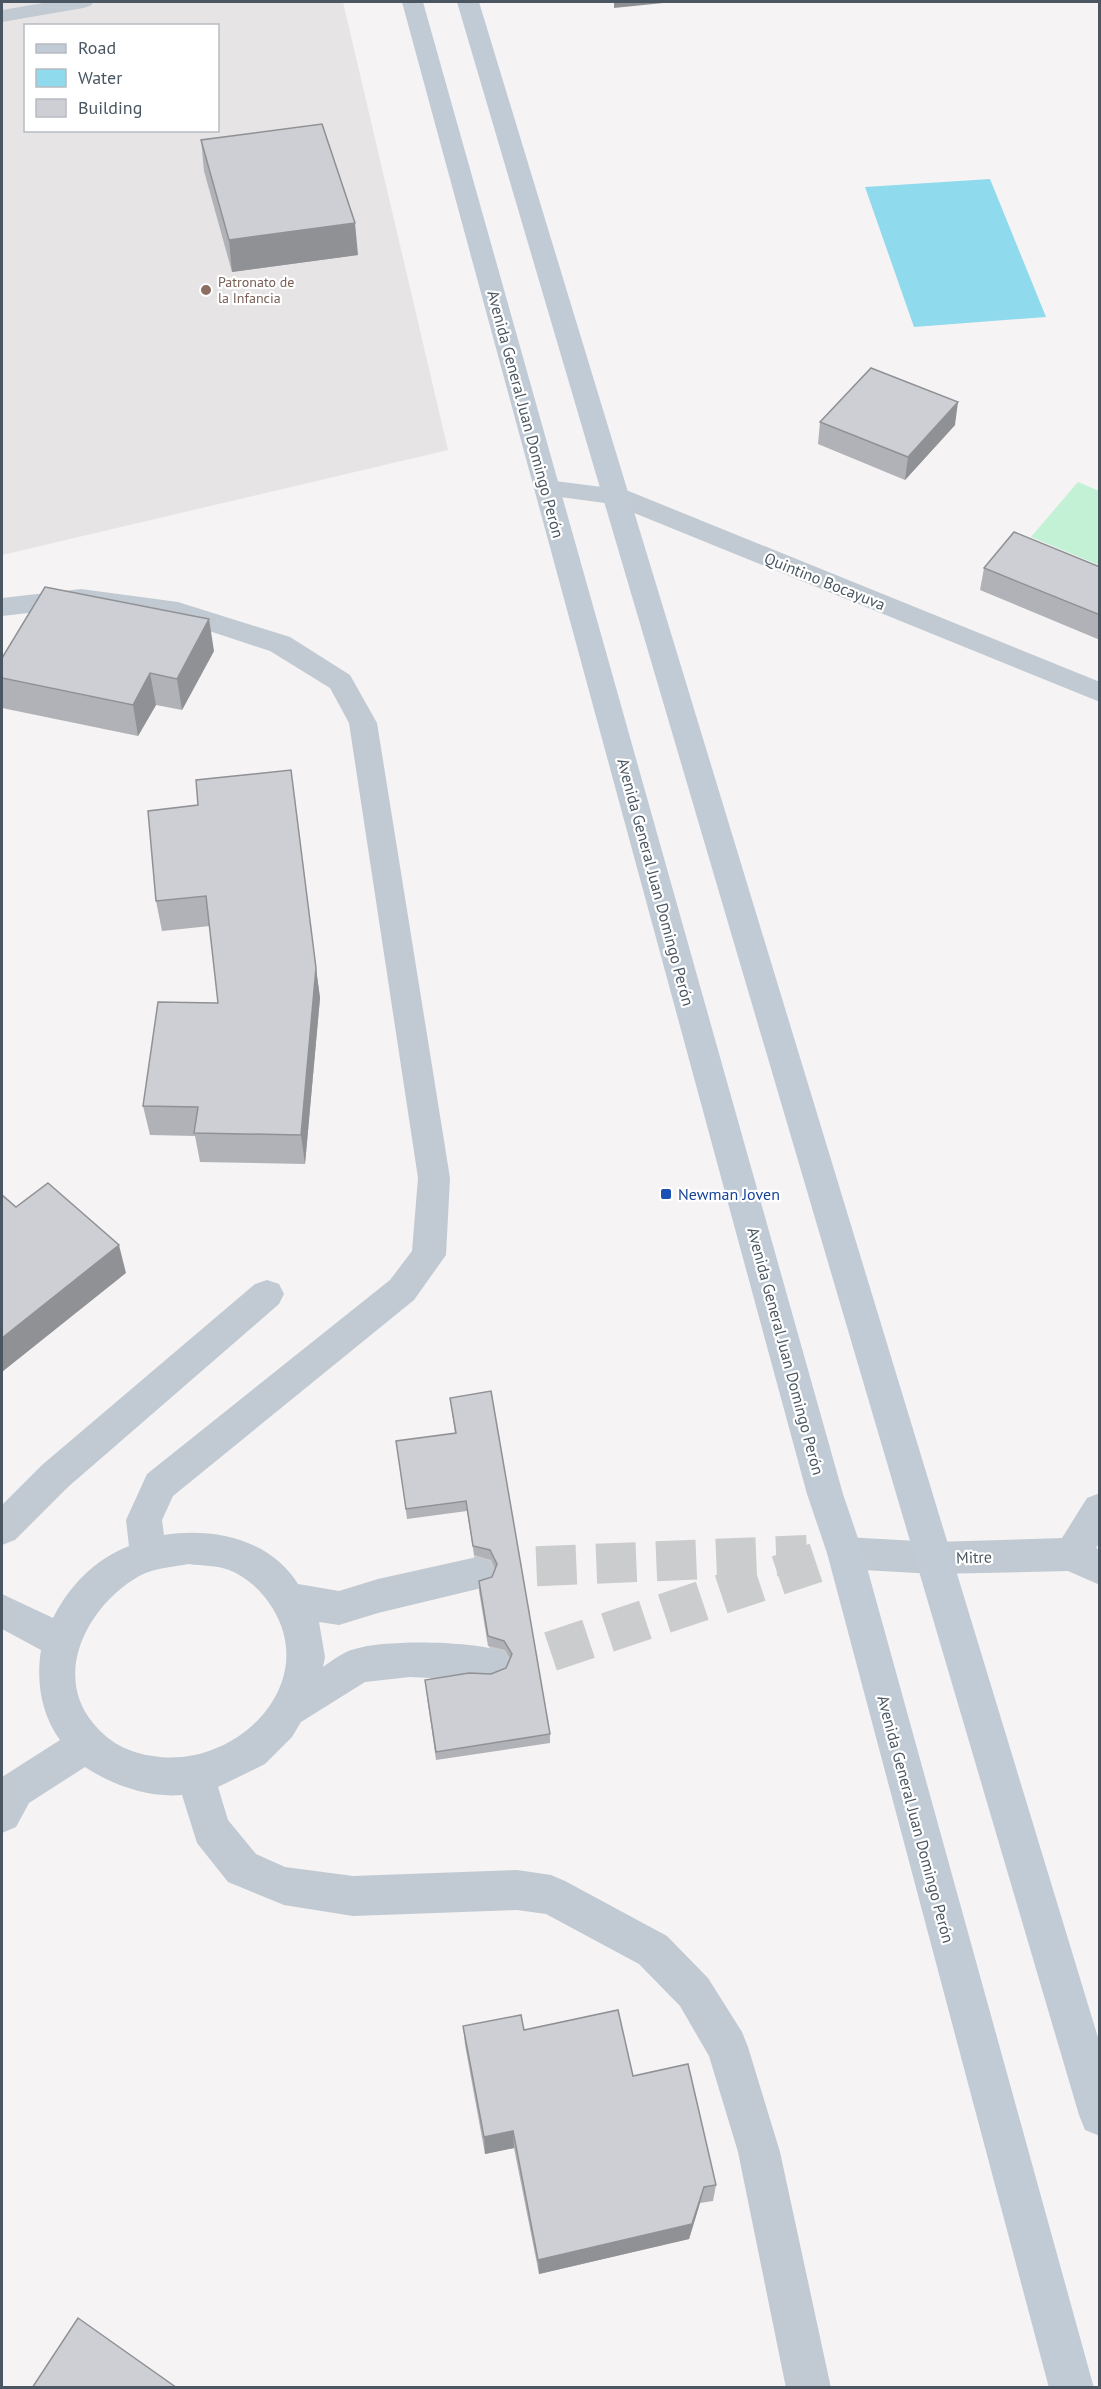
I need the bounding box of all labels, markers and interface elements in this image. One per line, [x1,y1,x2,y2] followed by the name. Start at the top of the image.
[24,24,219,132] legend
[78,36,116,59] text: Road
[78,66,122,89] text: Water
[78,96,142,119] text: Building
[218,273,294,307] place label: Patronato de la Infancia
[199,283,213,297] marker: Patronato de la Infancia
[483,288,569,540] street label: Avenida General Juan Domingo Perón
[762,548,888,614] street label: Quintino Bocayuva
[613,756,699,1008] street label: Avenida General Juan Domingo Perón
[678,1184,780,1204] place label: Newman Joven
[659,1187,673,1201] marker: Newman Joven
[743,1225,829,1477] street label: Avenida General Juan Domingo Perón
[956,1546,992,1568] street label: Mitre
[873,1693,959,1945] street label: Avenida General Juan Domingo Perón

